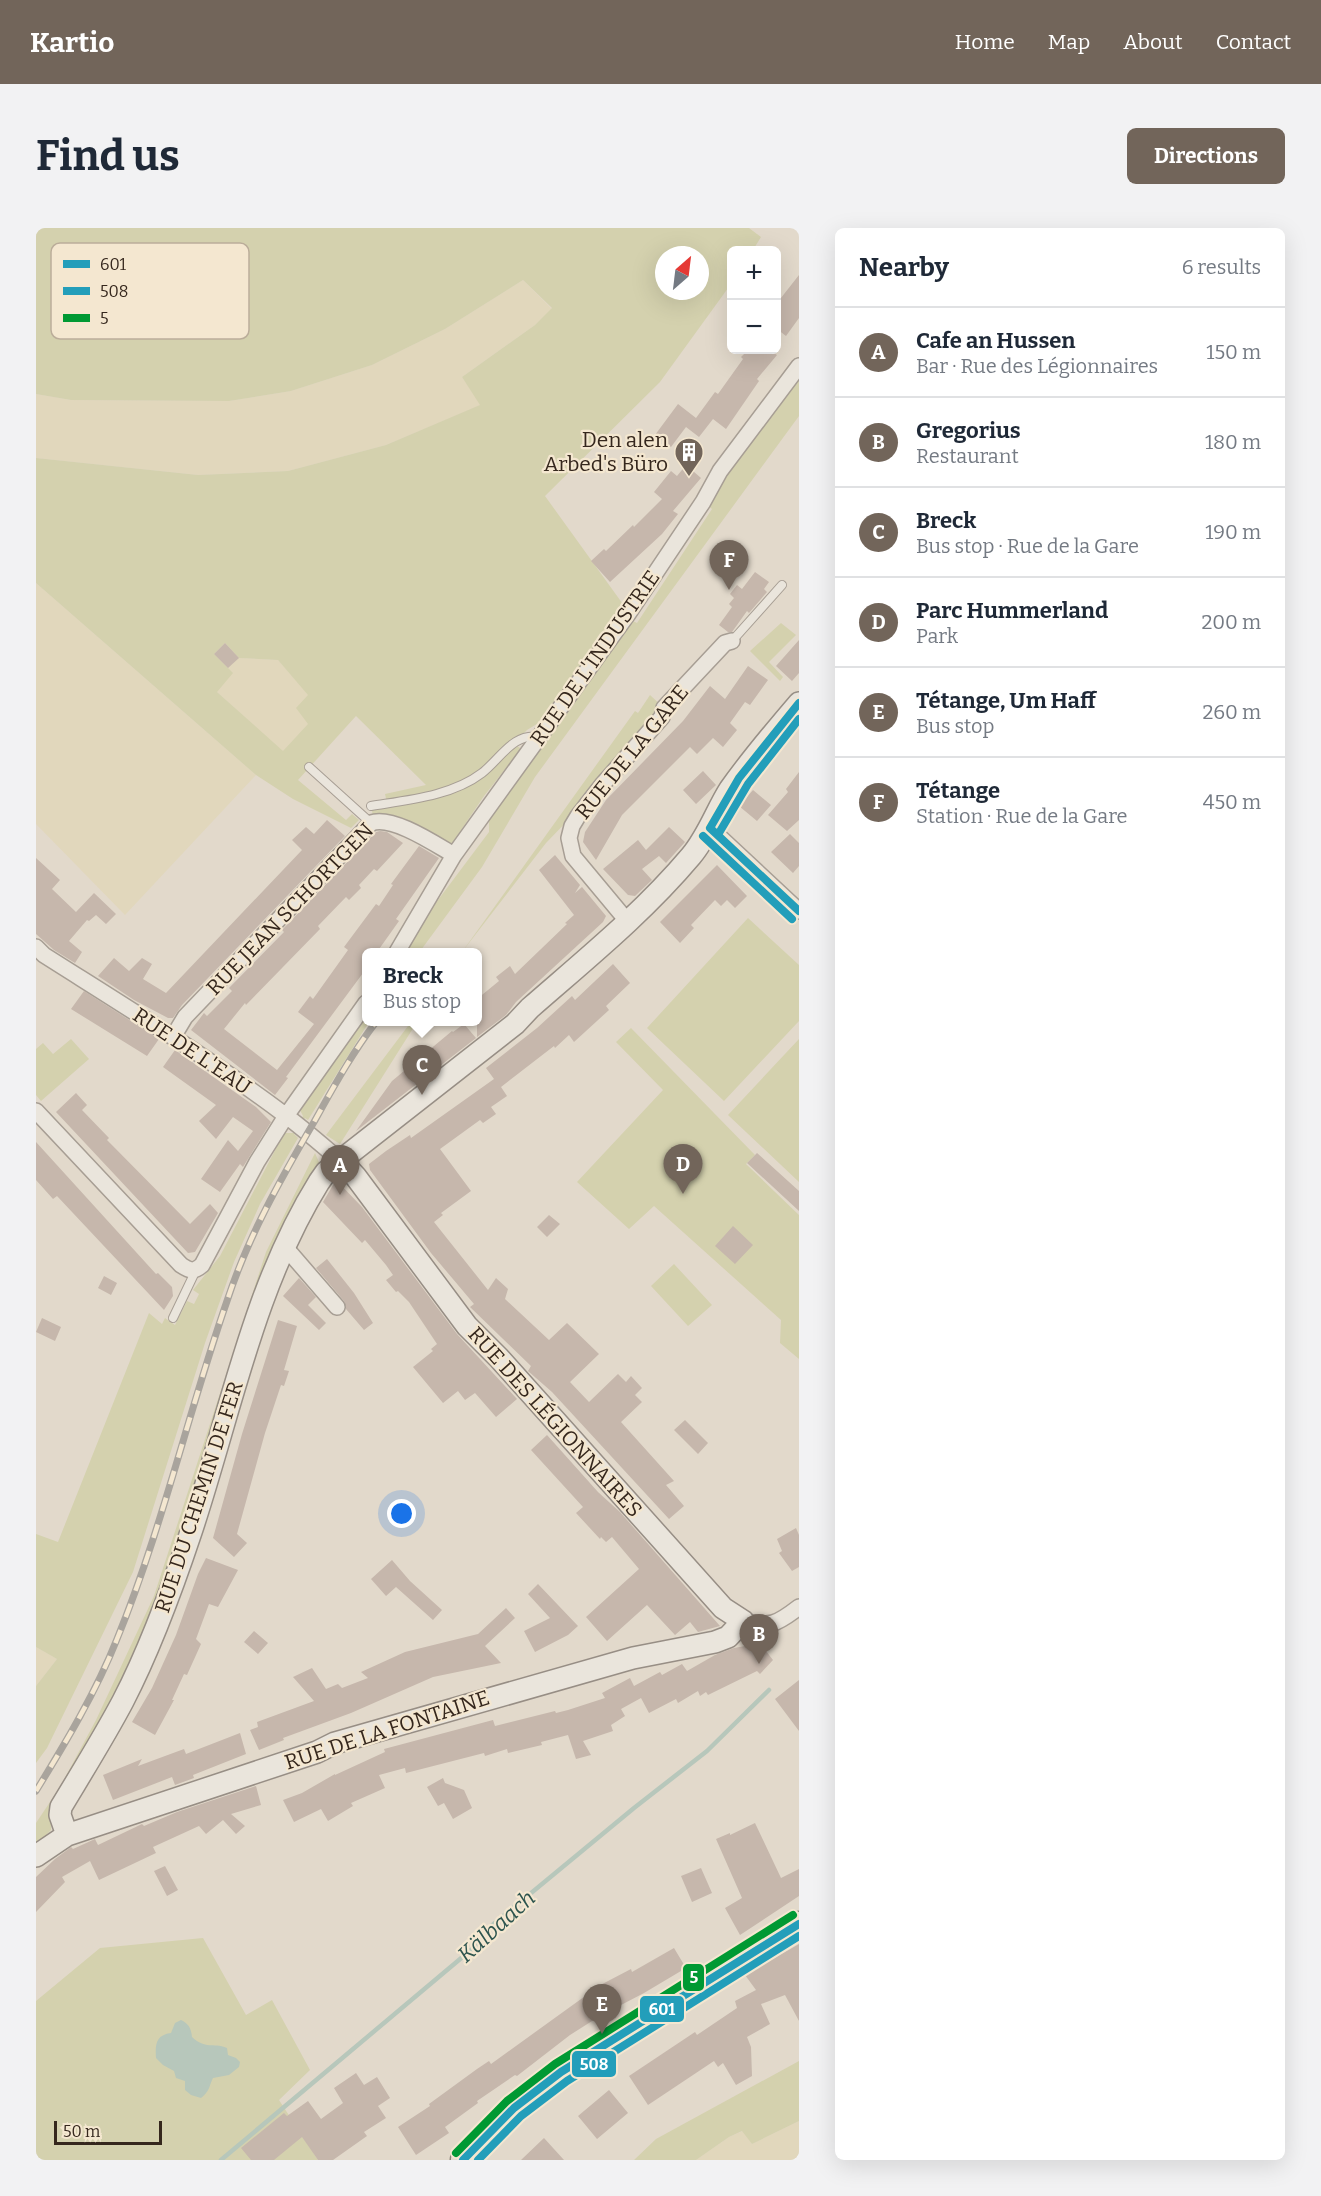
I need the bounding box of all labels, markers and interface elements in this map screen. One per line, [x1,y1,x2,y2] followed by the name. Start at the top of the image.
[30,26,114,59] text: Kartio
[955,29,1015,55] text: Home
[1048,29,1090,55] text: Map
[1123,29,1183,55] text: About
[1216,29,1291,55] text: Contact
[1127,128,1285,184] button: Directions
[36,131,180,181] text: Find us
[51,243,249,339] legend
[655,246,709,300] north arrow
[727,246,781,354] map controls
[727,246,781,300] button: +
[859,252,949,283] text: Nearby
[100,255,127,274] text: 601
[1182,255,1261,279] text: 6 results
[100,282,128,301] text: 508
[727,300,781,354] button: −
[100,309,109,328] text: 5
[916,327,1076,354] text: Cafe an Hussen
[871,340,886,364] text: A
[1206,340,1261,364] text: 150 m
[916,354,1158,378] text: Bar · Rue des Légionnaires
[916,417,1021,444] text: Gregorius
[544,427,668,477] place label: Den alen Arbed's Büro
[872,430,885,454] text: B
[1205,430,1261,454] text: 180 m
[673,436,705,478] building icon: Den alen Arbed's Büro
[916,444,1019,468] text: Restaurant
[916,507,976,534] text: Breck
[872,520,885,544] text: C
[1205,520,1261,544] text: 190 m
[916,534,1139,558] text: Bus stop · Rue de la Gare
[710,540,748,590] pin: F
[525,565,665,751] street label: RUE DE L'INDUSTRIE
[916,597,1108,624] text: Parc Hummerland
[871,610,886,634] text: D
[1201,610,1261,634] text: 200 m
[916,624,958,648] text: Park
[570,680,694,824] street label: RUE DE LA GARE
[916,687,1096,714] text: Tétange, Um Haff
[872,700,885,724] text: E
[1202,700,1261,724] text: 260 m
[916,714,994,738] text: Bus stop
[916,777,1000,804] text: Tétange
[873,790,884,814] text: F
[1203,790,1261,814] text: 450 m
[916,804,1127,828] text: Station · Rue de la Gare
[201,817,379,1001] street label: RUE JEAN SCHORTGEN
[362,948,482,1026] popup
[383,962,443,989] text: Breck
[383,989,461,1013] text: Bus stop
[128,1002,256,1100] street label: RUE DE L'EAU
[402,1046,442,1095] pin: C
[664,1144,702,1194] pin: D
[320,1146,360,1195] pin: A
[462,1321,648,1523] street label: RUE DES LÉGIONNAIRES
[149,1378,249,1616] street label: RUE DU CHEMIN DE FER
[387,1499,416,1528] your location
[740,1614,778,1664] pin: B
[281,1685,493,1775] street label: RUE DE LA FONTAINE
[452,1885,541,1968] water label: Kälbaach
[682,1963,705,1992] line badge: 5
[690,1968,699,1987] text: 5
[582,1984,622,2034] pin: E
[639,1995,685,2023] line badge: 601
[649,2000,675,2019] text: 601
[571,2050,617,2078] line badge: 508
[580,2055,608,2074] text: 508
[54,2118,162,2146] scale bar
[63,2122,100,2141] text: 50 m

